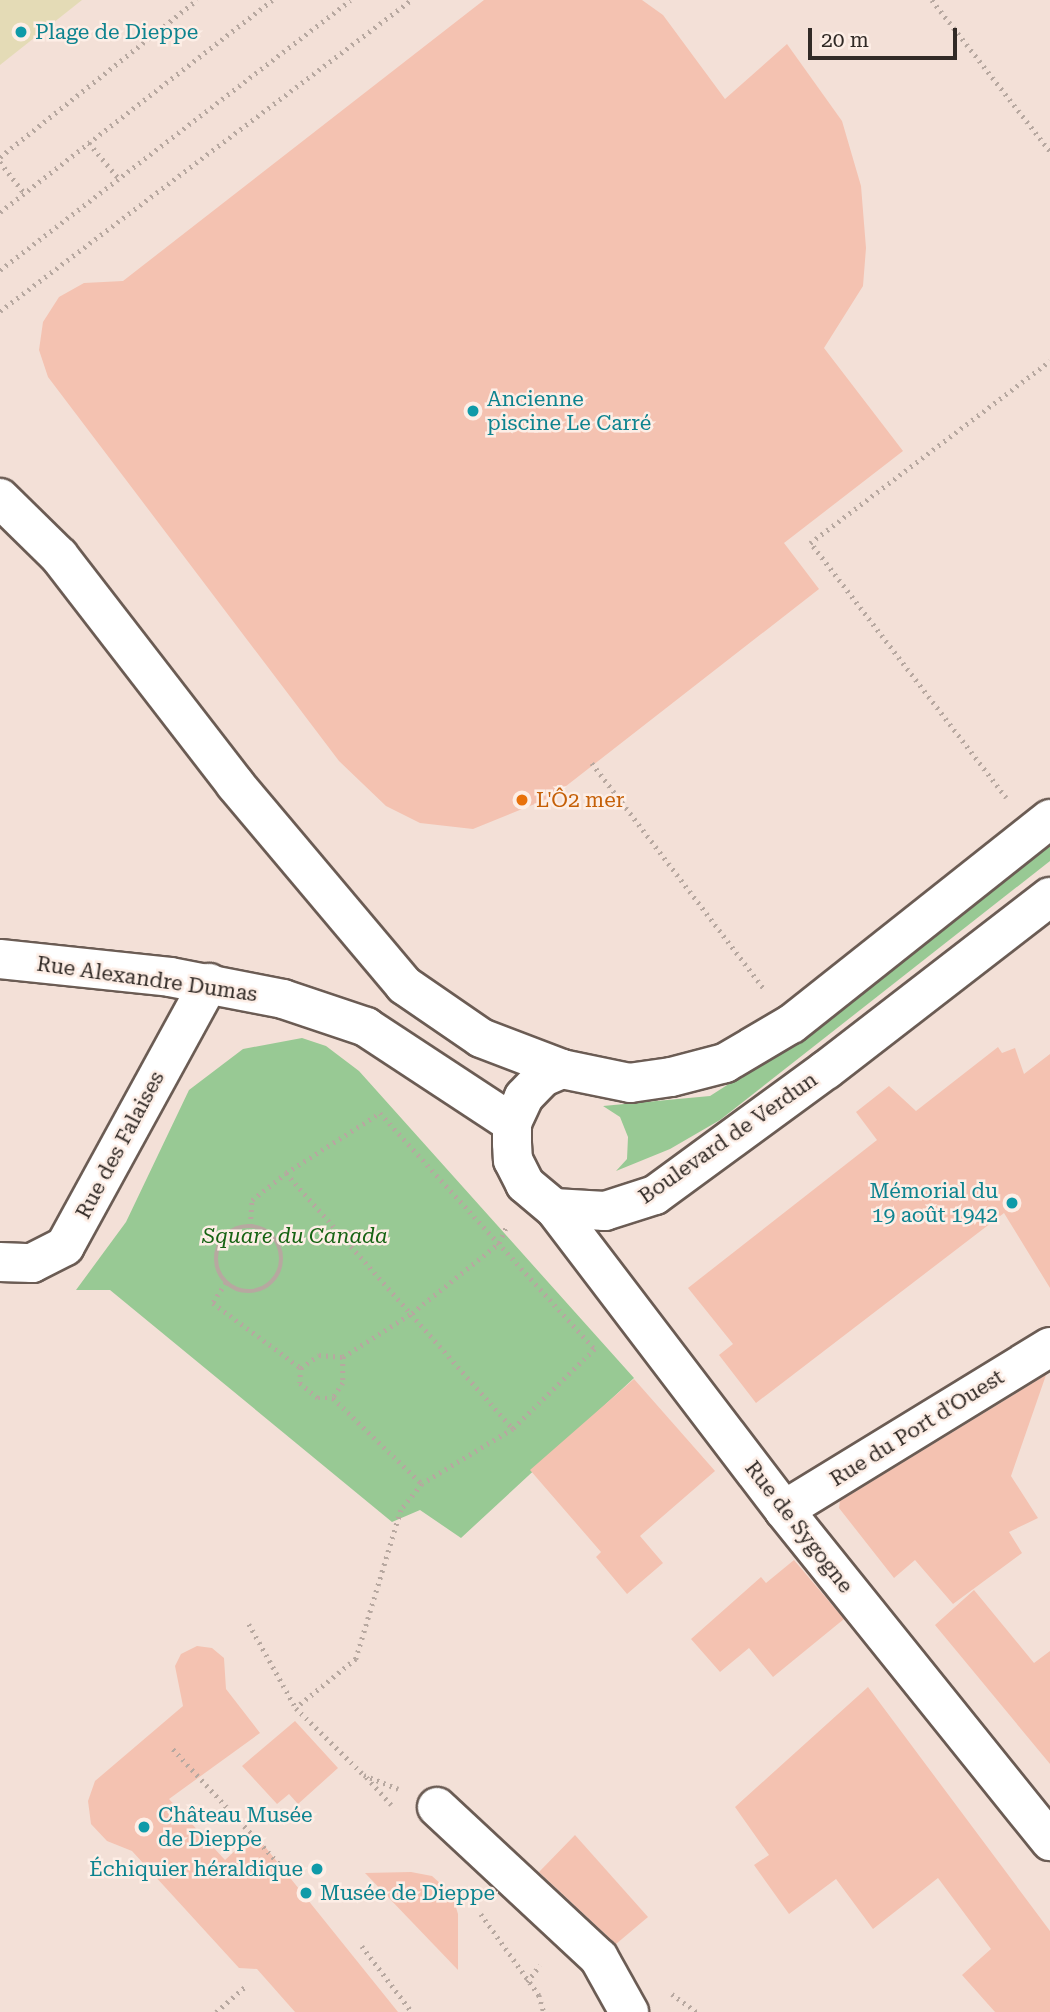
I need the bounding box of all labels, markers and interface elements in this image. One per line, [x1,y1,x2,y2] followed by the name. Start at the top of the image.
[812,14,961,58] scale bar
[35,19,198,45] place label: Plage de Dieppe
[13,24,29,40] marker: Plage de Dieppe
[821,28,869,52] text: 20 m
[487,386,651,436] place label: Ancienne piscine Le Carré
[465,403,481,419] marker: Ancienne piscine Le Carré
[536,787,624,813] place label: L'Ô2 mer
[514,792,530,808] marker: L'Ô2 mer
[35,951,259,1007] street label: Rue Alexandre Dumas
[71,1067,169,1223] street label: Rue des Falaises
[634,1067,822,1209] street label: Boulevard de Verdun
[870,1178,998,1228] place label: Mémorial du 19 août 1942
[1004,1195,1020,1211] marker: Mémorial du 19 août 1942
[202,1223,388,1249] park label: Square du Canada
[825,1364,1009,1492] street label: Rue du Port d'Ouest
[740,1456,858,1598] street label: Rue de Sygogne
[158,1802,313,1852] place label: Château Musée de Dieppe
[136,1819,152,1835] marker: Château Musée de Dieppe
[89,1856,303,1882] place label: Échiquier héraldique
[309,1861,325,1877] marker: Échiquier héraldique
[320,1880,495,1906] place label: Musée de Dieppe
[298,1885,314,1901] marker: Musée de Dieppe

